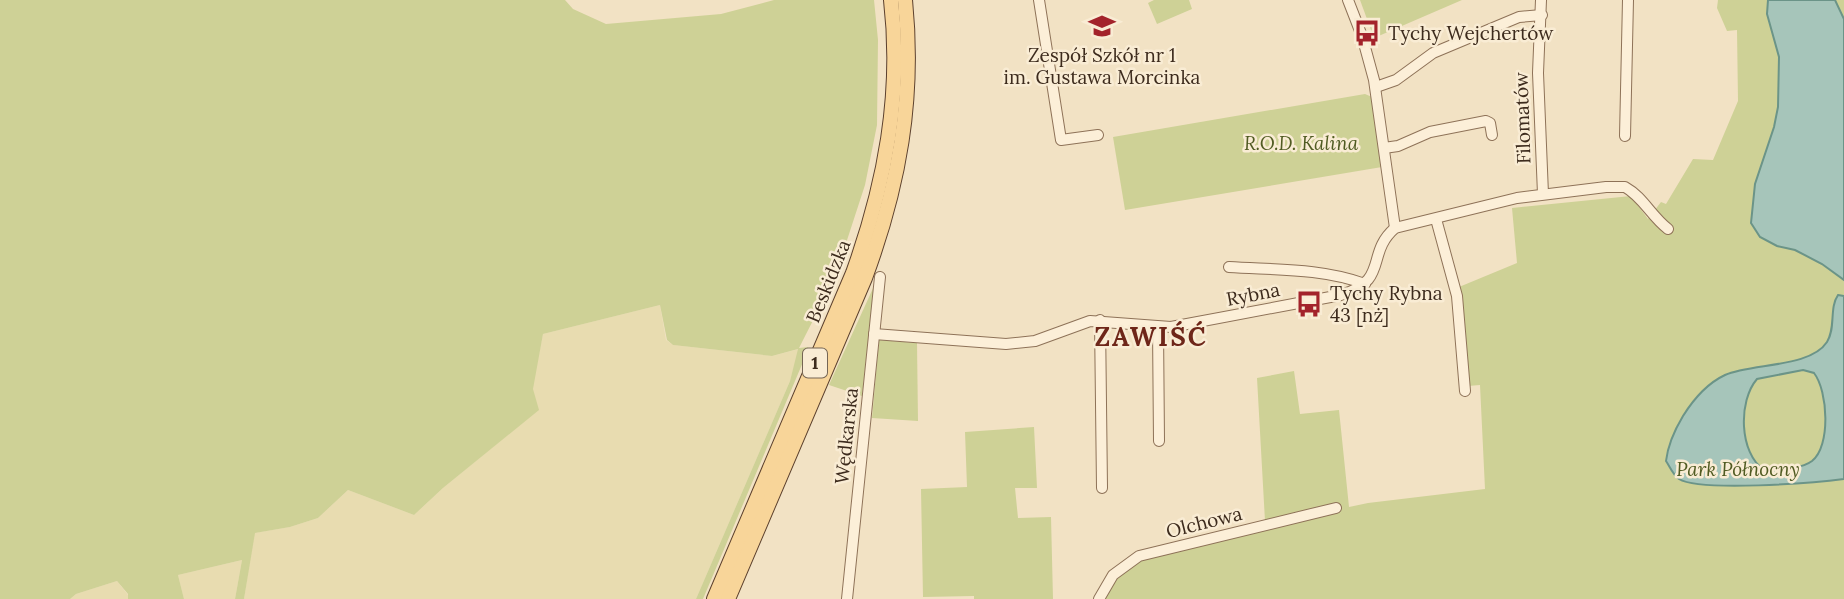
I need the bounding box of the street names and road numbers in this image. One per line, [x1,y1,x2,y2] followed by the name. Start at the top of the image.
[1508,71,1536,164] street label: Filomatów
[800,236,856,326] street label: Beskidzka
[1224,277,1282,311] street label: Rybna
[803,348,827,377] road number: 1
[829,386,863,485] street label: Wędkarska
[1163,501,1245,543] street label: Olchowa

